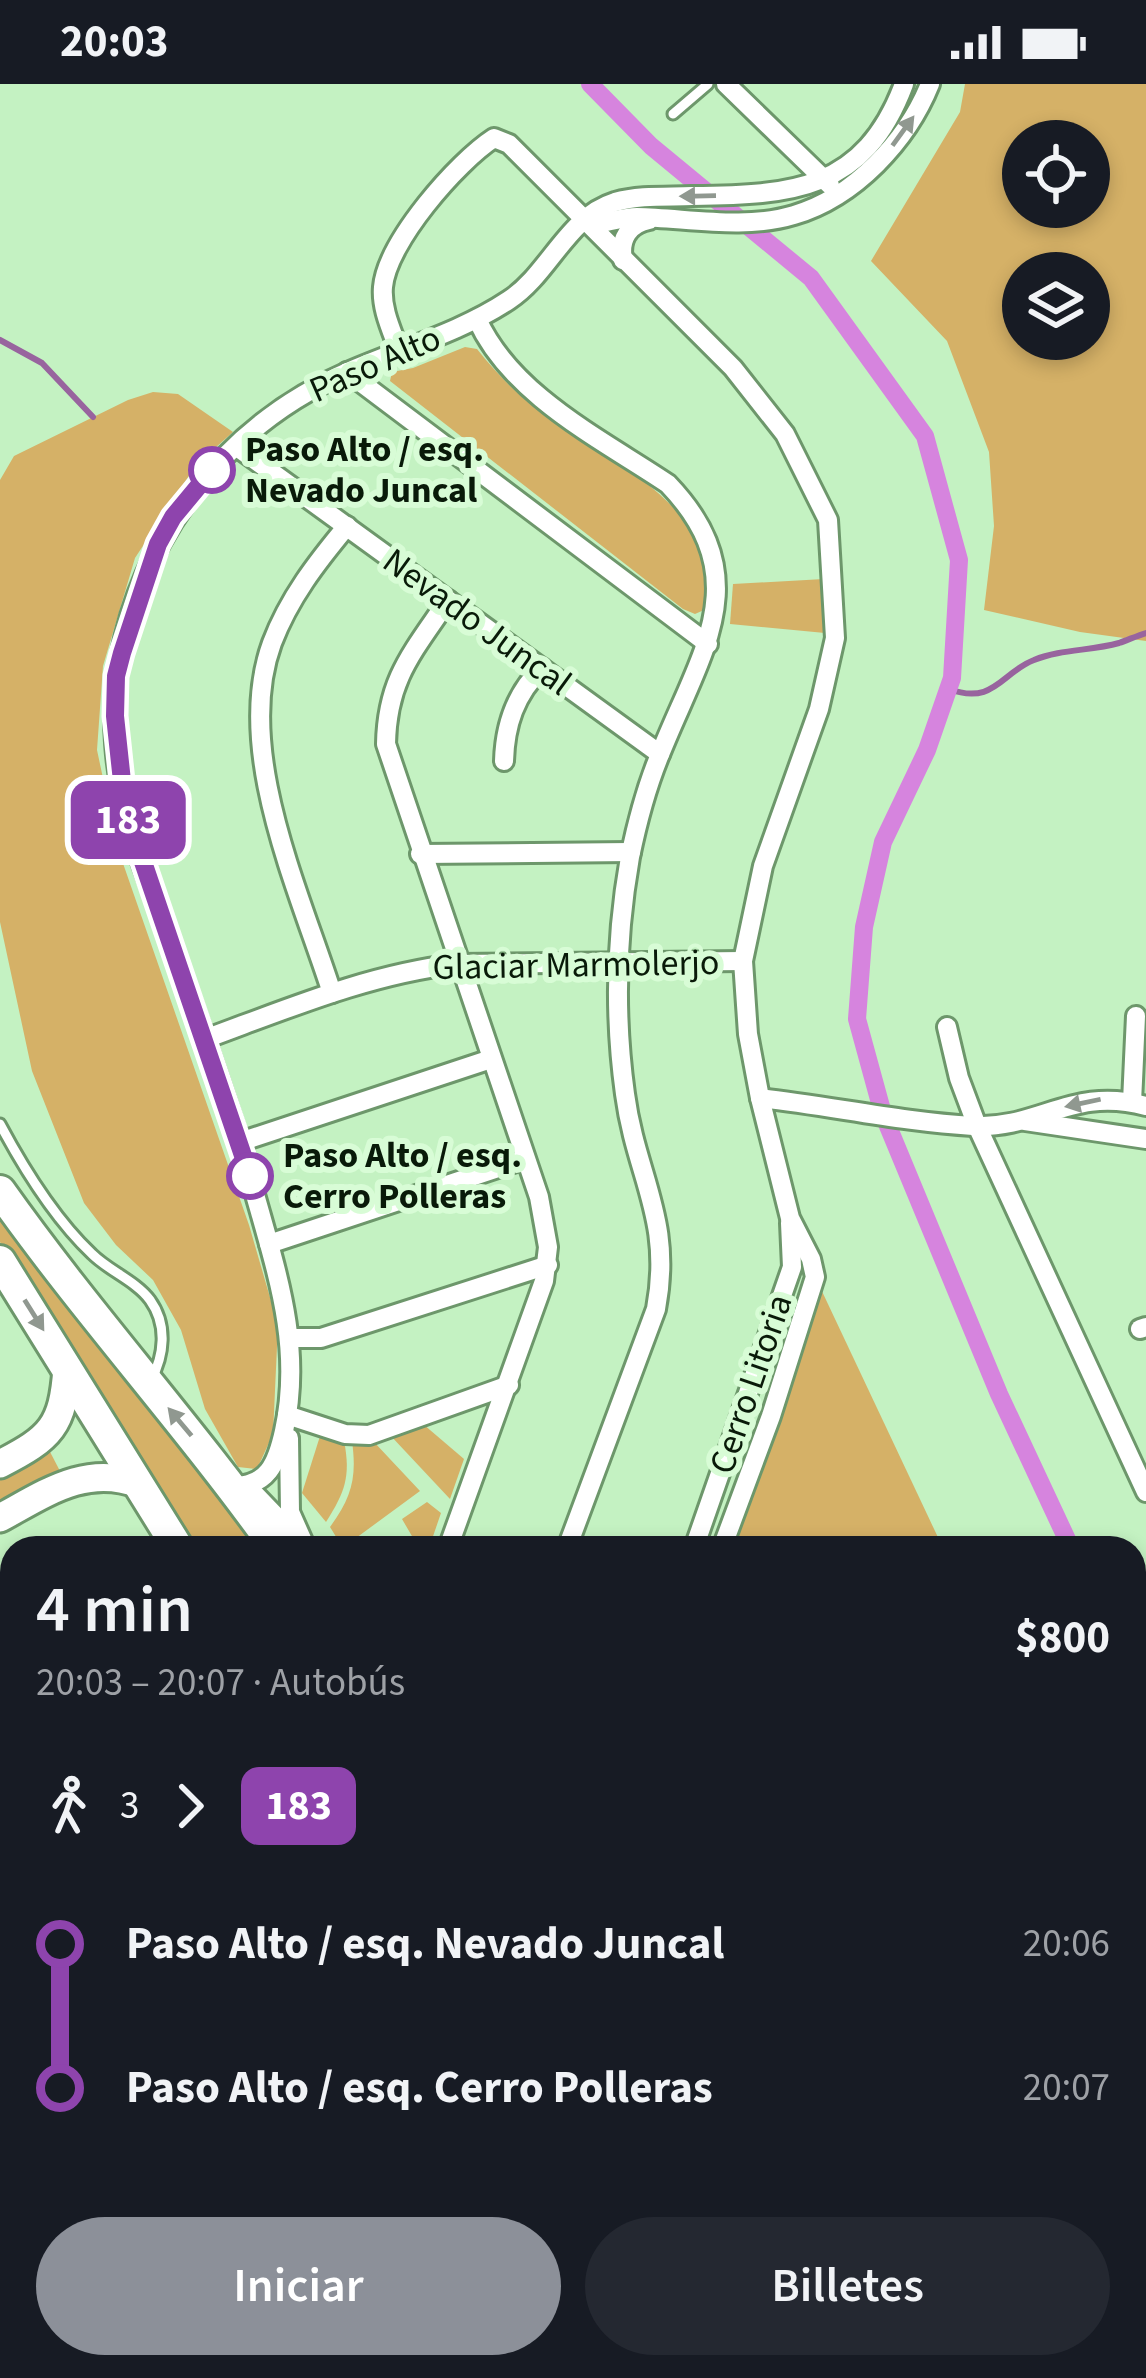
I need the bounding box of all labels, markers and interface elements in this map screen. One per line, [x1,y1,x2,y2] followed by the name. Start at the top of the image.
[60,10,169,74] text: 20:03
[891,116,915,147] one-way arrow
[1002,120,1110,360] map controls
[1002,120,1110,228] button: locate
[678,187,716,206] one-way arrow
[1002,252,1110,360] button: layers
[301,312,449,416] street label: Paso Alto
[245,424,484,516] place label: Paso Alto / esq. Nevado Juncal
[190,448,234,492] marker: Paso Alto / esq. Nevado Juncal
[372,536,582,708] street label: Nevado Juncal
[59,781,197,859] line badge: 183
[95,790,161,850] text: 183
[432,937,720,993] street label: Glaciar Marmolerjo
[1063,1094,1101,1113] one-way arrow
[283,1130,522,1222] place label: Paso Alto / esq. Cerro Polleras
[228,1154,272,1198] marker: Paso Alto / esq. Cerro Polleras
[696,1287,806,1481] street label: Cerro Litoria
[22,1298,44,1331] one-way arrow
[167,1407,193,1437] one-way arrow
[36,1563,193,1657] text: 4 min
[1015,1606,1110,1670] text: $800
[36,1655,405,1711] text: 20:03 – 20:07 · Autobús
[36,1773,102,1839] icon: walk
[157,1773,223,1839] icon: forward
[265,1776,332,1836] text: 183
[120,1778,139,1834] text: 3
[126,1912,724,1976] text: Paso Alto / esq. Nevado Juncal
[1023,1916,1110,1972] text: 20:06
[126,2056,713,2120] text: Paso Alto / esq. Cerro Polleras
[1023,2060,1110,2116] text: 20:07
[36,2217,561,2355] button: Iniciar
[585,2217,1110,2355] button: Billetes

